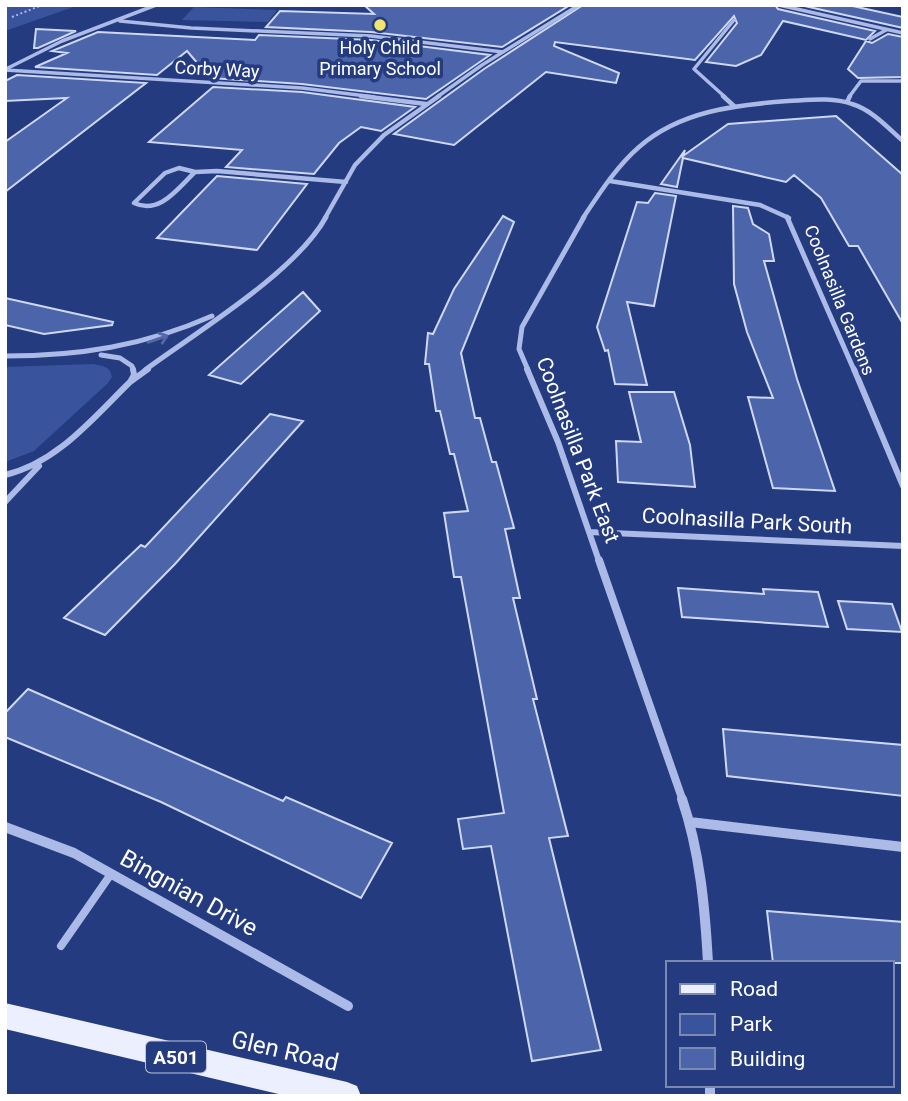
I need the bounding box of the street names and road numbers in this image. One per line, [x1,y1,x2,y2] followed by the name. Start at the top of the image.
[174,56,260,82] street label: Corby Way
[800,222,880,378] street label: Coolnasilla Gardens
[531,354,625,546] street label: Coolnasilla Park East
[641,504,853,538] street label: Coolnasilla Park South
[115,844,263,942] street label: Bingnian Drive
[229,1025,341,1077] street label: Glen Road
[146,1042,206,1072] road number: A501

